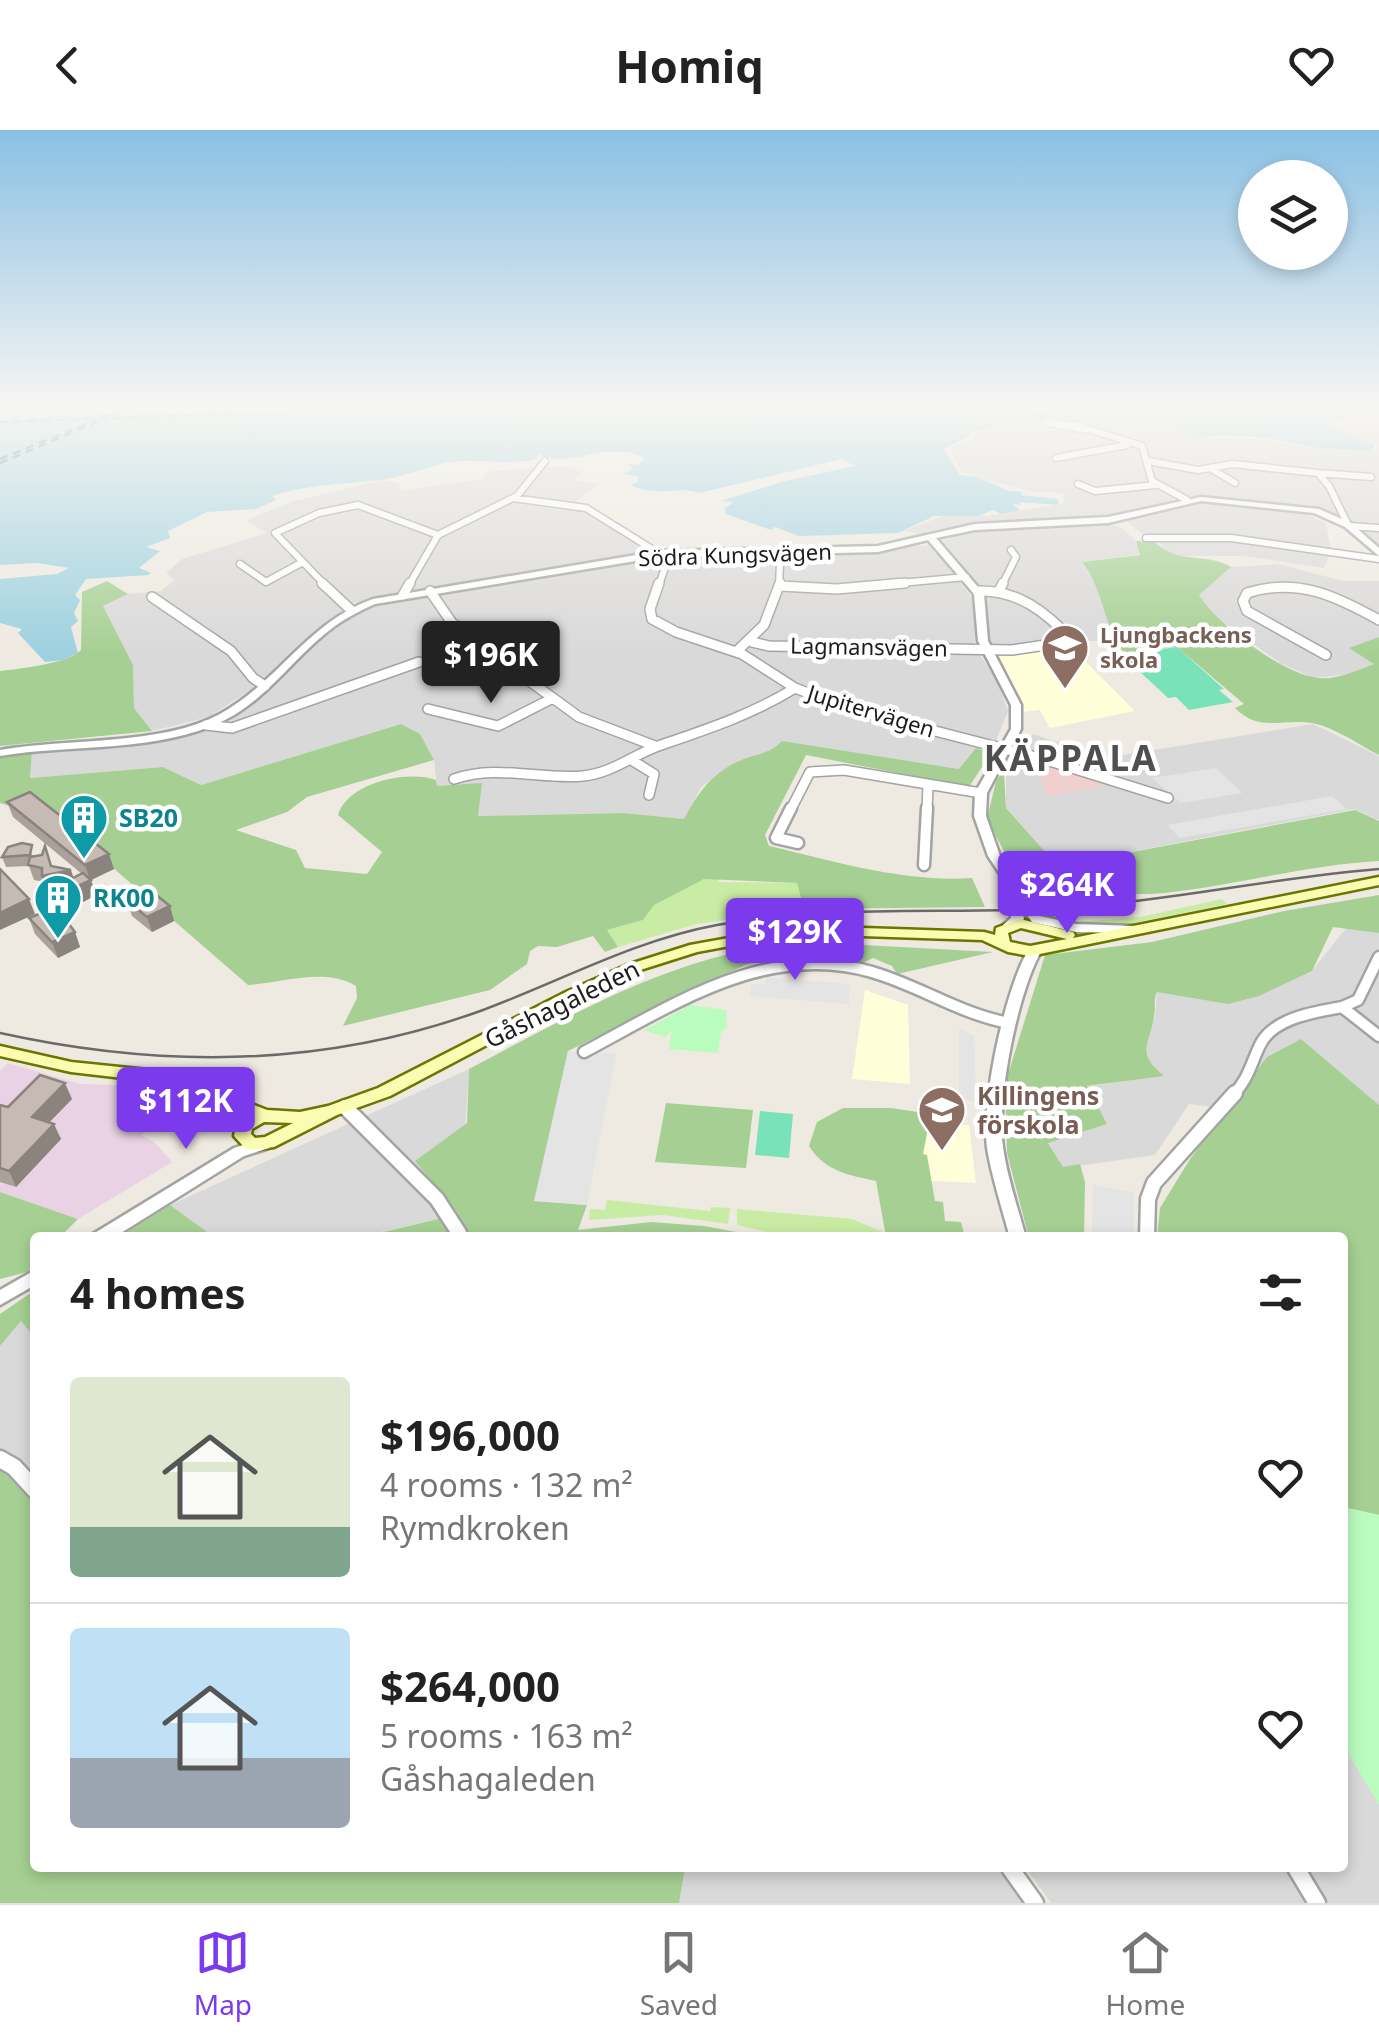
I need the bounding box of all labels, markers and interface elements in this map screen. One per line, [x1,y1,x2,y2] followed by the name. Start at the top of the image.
[615,35,764,96] text: Homiq
[40,38,95,93] icon: back
[1284,38,1339,93] icon: heart
[1238,160,1348,270] map controls
[1238,160,1348,270] button: layers
[638,536,832,572] street label: Södra Kungsvägen
[1100,619,1252,674] place label: Ljungbackens skola
[421,621,561,706] pin: $196K
[1039,622,1091,690] school or university icon: Ljungbackens skola
[790,630,948,662] street label: Lagmansvägen
[444,632,538,675] text: $196K
[802,676,938,744] street label: Jupitervägen
[984,734,1158,781] district label: KÄPPALA
[58,792,110,860] building icon: SB20
[119,800,178,834] place label: SB20
[997,851,1137,936] pin: $264K
[1020,862,1114,905] text: $264K
[32,872,84,940] building icon: RK00
[93,880,155,914] place label: RK00
[725,898,865,983] pin: $129K
[748,909,842,952] text: $129K
[478,951,645,1055] street label: Gåshagaleden
[116,1067,256,1152] pin: $112K
[139,1078,233,1121] text: $112K
[977,1078,1099,1141] place label: Killingens förskola
[916,1084,968,1152] school or university icon: Killingens förskola
[70,1264,246,1321] text: 4 homes
[1253,1265,1308,1320] icon: filters
[380,1406,560,1463] text: $196,000
[150,1417,270,1537] icon: home
[1253,1450,1308,1505] icon: heart
[380,1463,633,1506] text: 4 rooms · 132 m²
[380,1506,570,1549] text: Rymdkroken
[380,1657,560,1714] text: $264,000
[150,1668,270,1788] icon: home
[1253,1701,1308,1756] icon: heart
[380,1714,633,1757] text: 5 rooms · 163 m²
[380,1757,596,1800] text: Gåshagaleden
[194,1925,252,2023] tab: Map
[640,1925,718,2023] tab: Saved
[1106,1925,1185,2023] tab: Home

